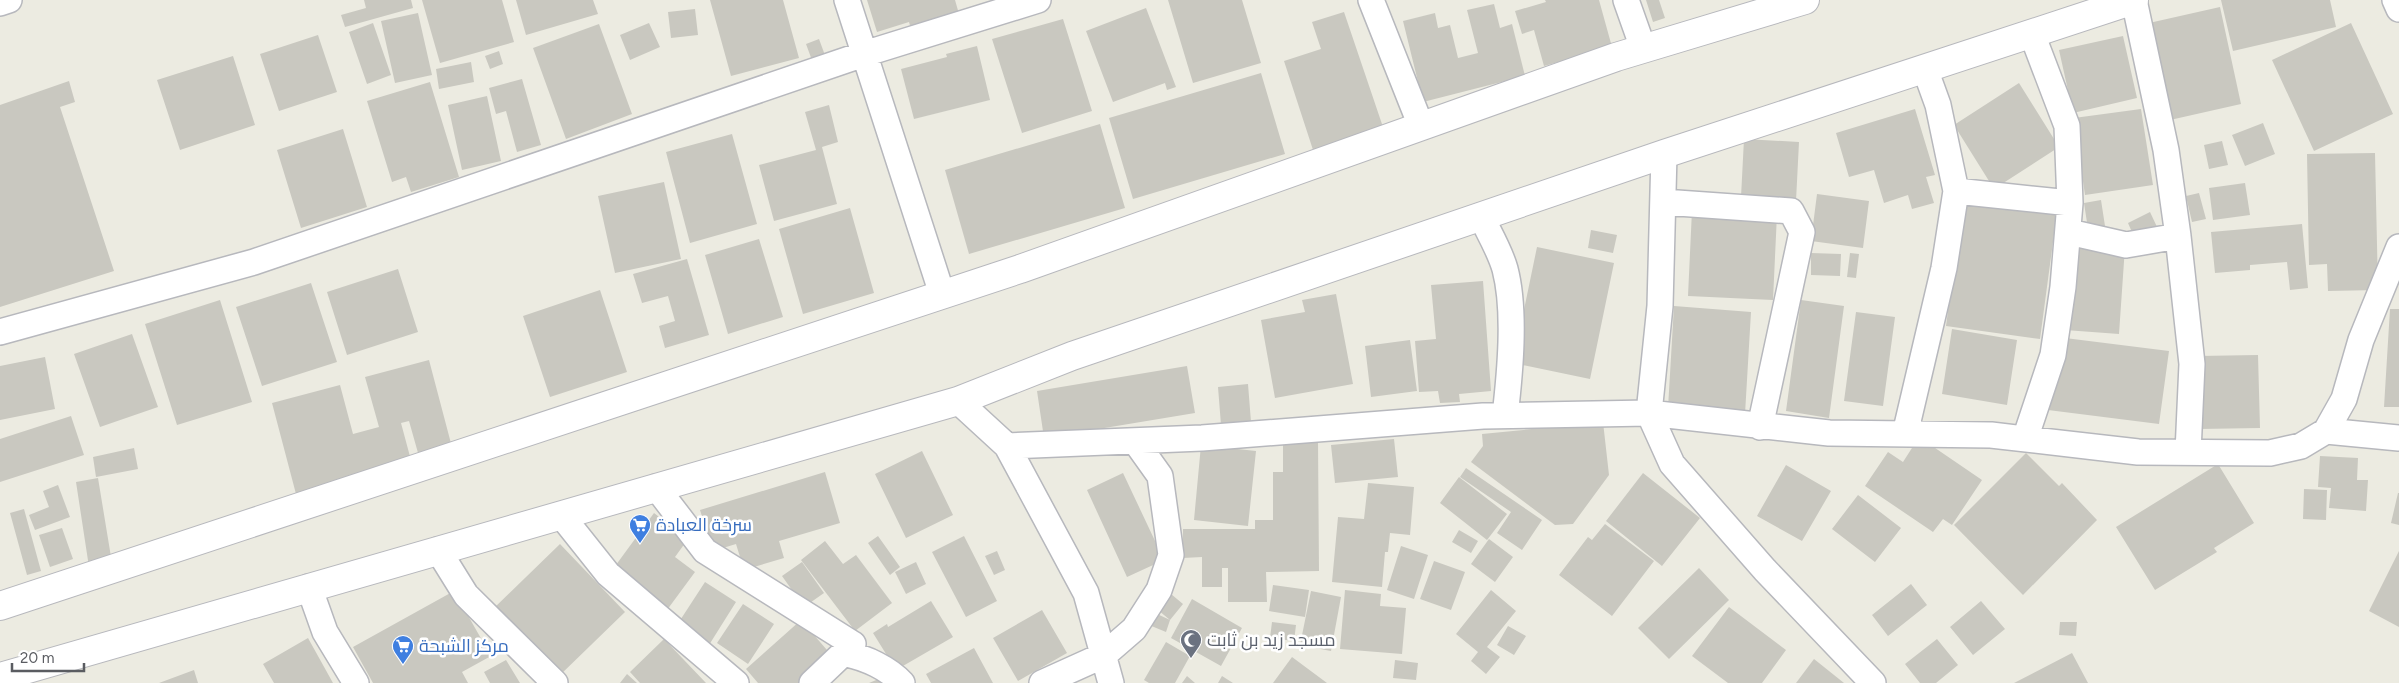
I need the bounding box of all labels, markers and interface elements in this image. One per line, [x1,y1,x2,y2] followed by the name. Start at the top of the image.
[628,513,652,544] supermarket icon: سرخة العبادة
[656,514,752,536] place label: سرخة العبادة
[1179,628,1203,659] mosque icon: مسجد زيد بن ثابت
[1207,629,1335,651] place label: مسجد زيد بن ثابت
[391,634,415,665] supermarket icon: مركز الشبحة
[419,635,509,657] place label: مركز الشبحة
[12,640,85,672] scale bar
[20,649,54,667] text: 20 m

